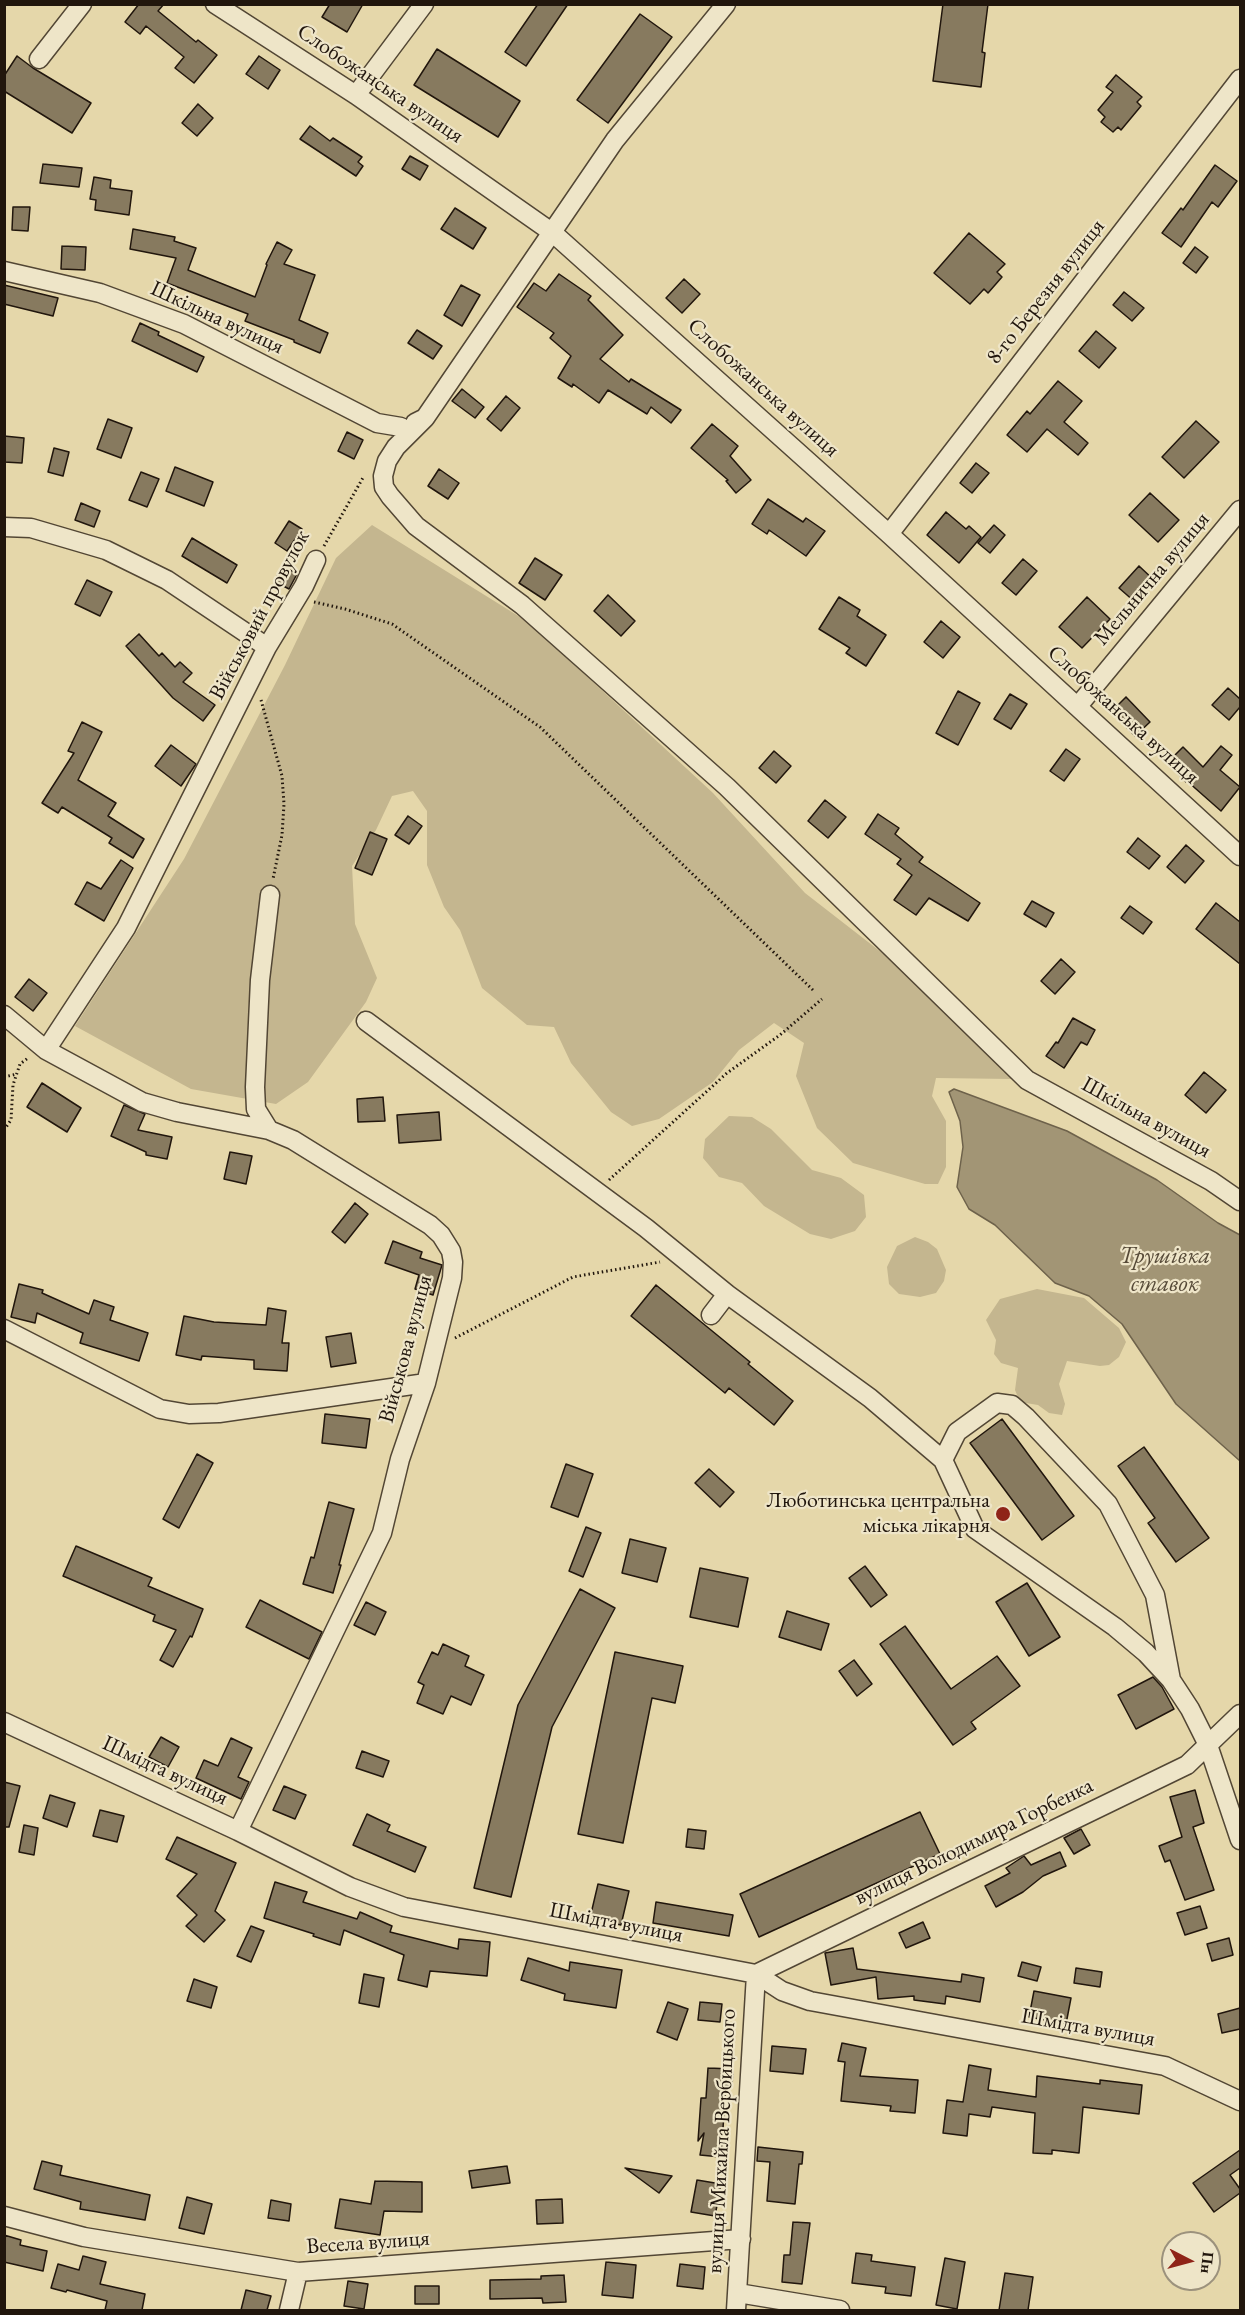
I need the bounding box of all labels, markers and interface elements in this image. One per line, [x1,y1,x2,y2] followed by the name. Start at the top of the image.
[292,18,468,150] street label: Слобожанська вулиця
[981,214,1111,370] street label: 8-го Березня вулиця
[146,276,288,360] street label: Шкільна вулиця
[682,313,844,463] street label: Слобожанська вулиця
[1089,507,1215,651] street label: Мельнична вулиця
[204,526,316,704] street label: Військовий провулок
[1042,640,1204,790] street label: Слобожанська вулиця
[1077,1072,1215,1164] street label: Шкільна вулиця
[1120,1242,1210,1298] water label: Трушівка ставок
[374,1272,438,1426] street label: Військова вулиця
[766,1488,990,1540] place label: Люботинська центральна міська лікарня
[994,1505,1012,1523] marker: Люботинська центральна міська лікарня
[98,1730,232,1812] street label: Шмідта вулиця
[850,1773,1098,1911] street label: вулиця Володимира Горбенка
[547,1897,685,1949] street label: Шмідта вулиця
[1019,2003,1157,2053] street label: Шмідта вулиця
[702,2008,742,2274] street label: вулиця Михайла Вербицького
[305,2226,431,2260] street label: Весела вулиця
[1161,2231,1221,2291] north arrow
[1196,2251,1219,2275] text: Пн

